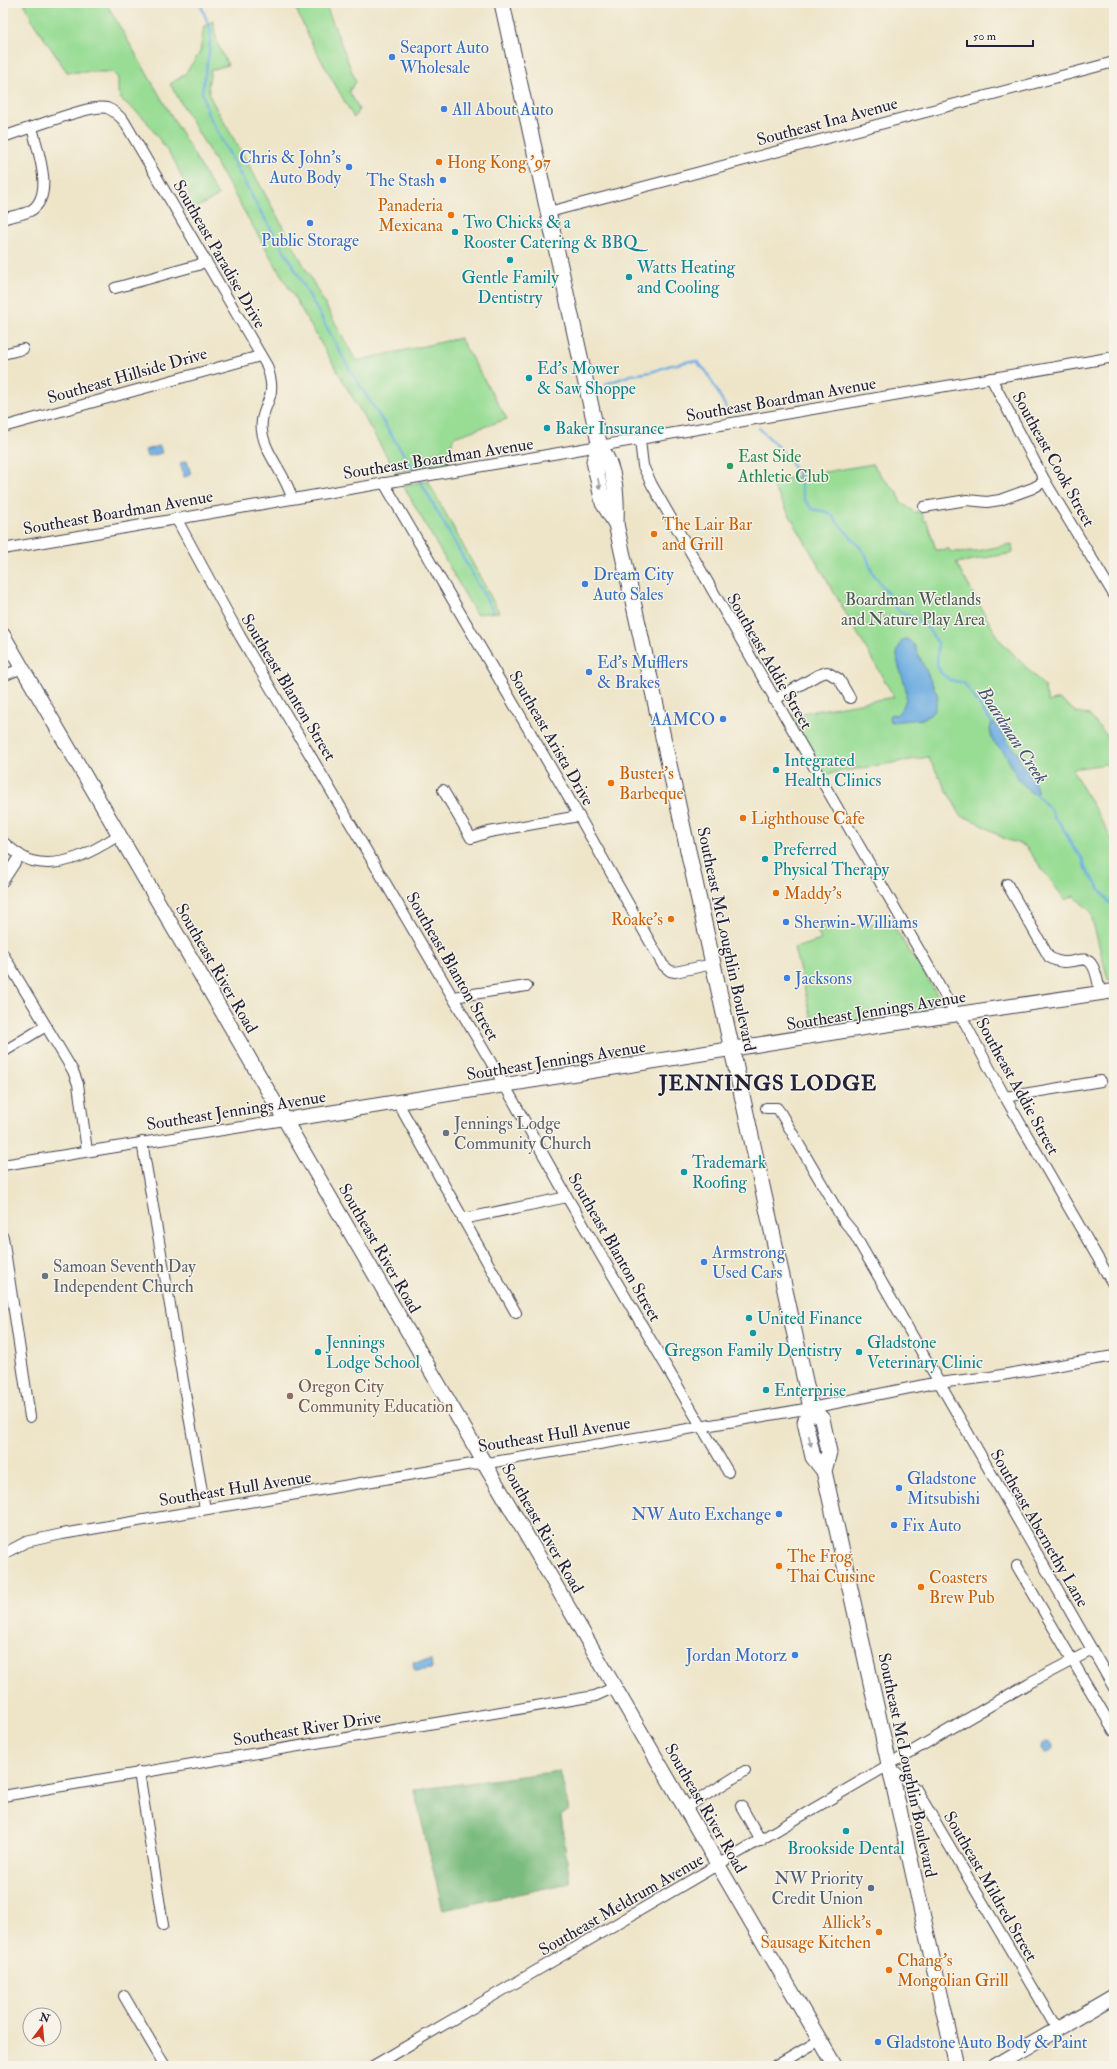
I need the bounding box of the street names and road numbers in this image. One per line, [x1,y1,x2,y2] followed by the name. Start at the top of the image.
[754,93,900,150] street label: Southeast Ina Avenue
[168,176,271,332] street label: Southeast Paradise Drive
[45,343,209,408] street label: Southeast Hillside Drive
[684,372,878,427] street label: Southeast Boardman Avenue
[1008,388,1100,531] street label: Southeast Cook Street
[341,433,535,484] street label: Southeast Boardman Avenue
[21,485,215,540] street label: Southeast Boardman Avenue
[722,590,817,733] street label: Southeast Addie Street
[236,610,341,765] street label: Southeast Blanton Street
[504,667,599,809] street label: Southeast Arista Drive
[692,825,761,1054] street label: Southeast McLoughlin Boulevard
[402,888,504,1045] street label: Southeast Blanton Street
[171,900,263,1037] street label: Southeast River Road
[785,986,967,1036] street label: Southeast Jennings Avenue
[971,1014,1064,1159] street label: Southeast Addie Street
[465,1036,647,1086] street label: Southeast Jennings Avenue
[145,1086,327,1136] street label: Southeast Jennings Avenue
[564,1169,666,1326] street label: Southeast Blanton Street
[334,1180,426,1317] street label: Southeast River Road
[476,1412,632,1457] street label: Southeast Hull Avenue
[985,1446,1093,1611] street label: Southeast Abernethy Lane
[497,1460,589,1597] street label: Southeast River Road
[157,1466,313,1511] street label: Southeast Hull Avenue
[873,1651,942,1880] street label: Southeast McLoughlin Boulevard
[232,1706,383,1751] street label: Southeast River Drive
[660,1740,752,1877] street label: Southeast River Road
[939,1807,1042,1965] street label: Southeast Mildred Street
[535,1849,707,1960] street label: Southeast Meldrum Avenue

